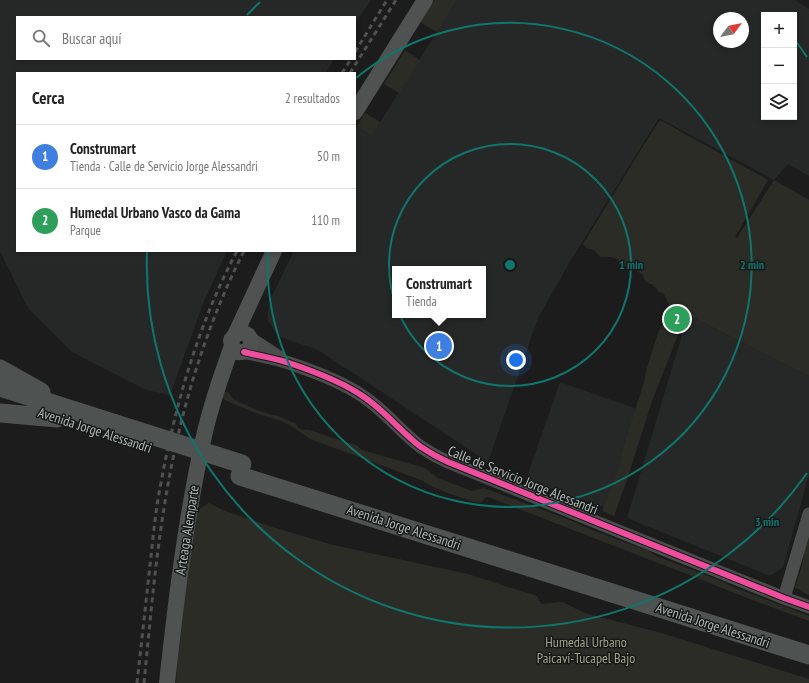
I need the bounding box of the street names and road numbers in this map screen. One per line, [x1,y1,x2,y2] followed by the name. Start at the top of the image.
[36,403,154,457] street label: Avenida Jorge Alessandri
[445,442,601,518] street label: Calle de Servicio Jorge Alessandri
[171,484,203,576] street label: Arteaga Alemparte
[345,500,463,554] street label: Avenida Jorge Alessandri
[654,598,772,652] street label: Avenida Jorge Alessandri

